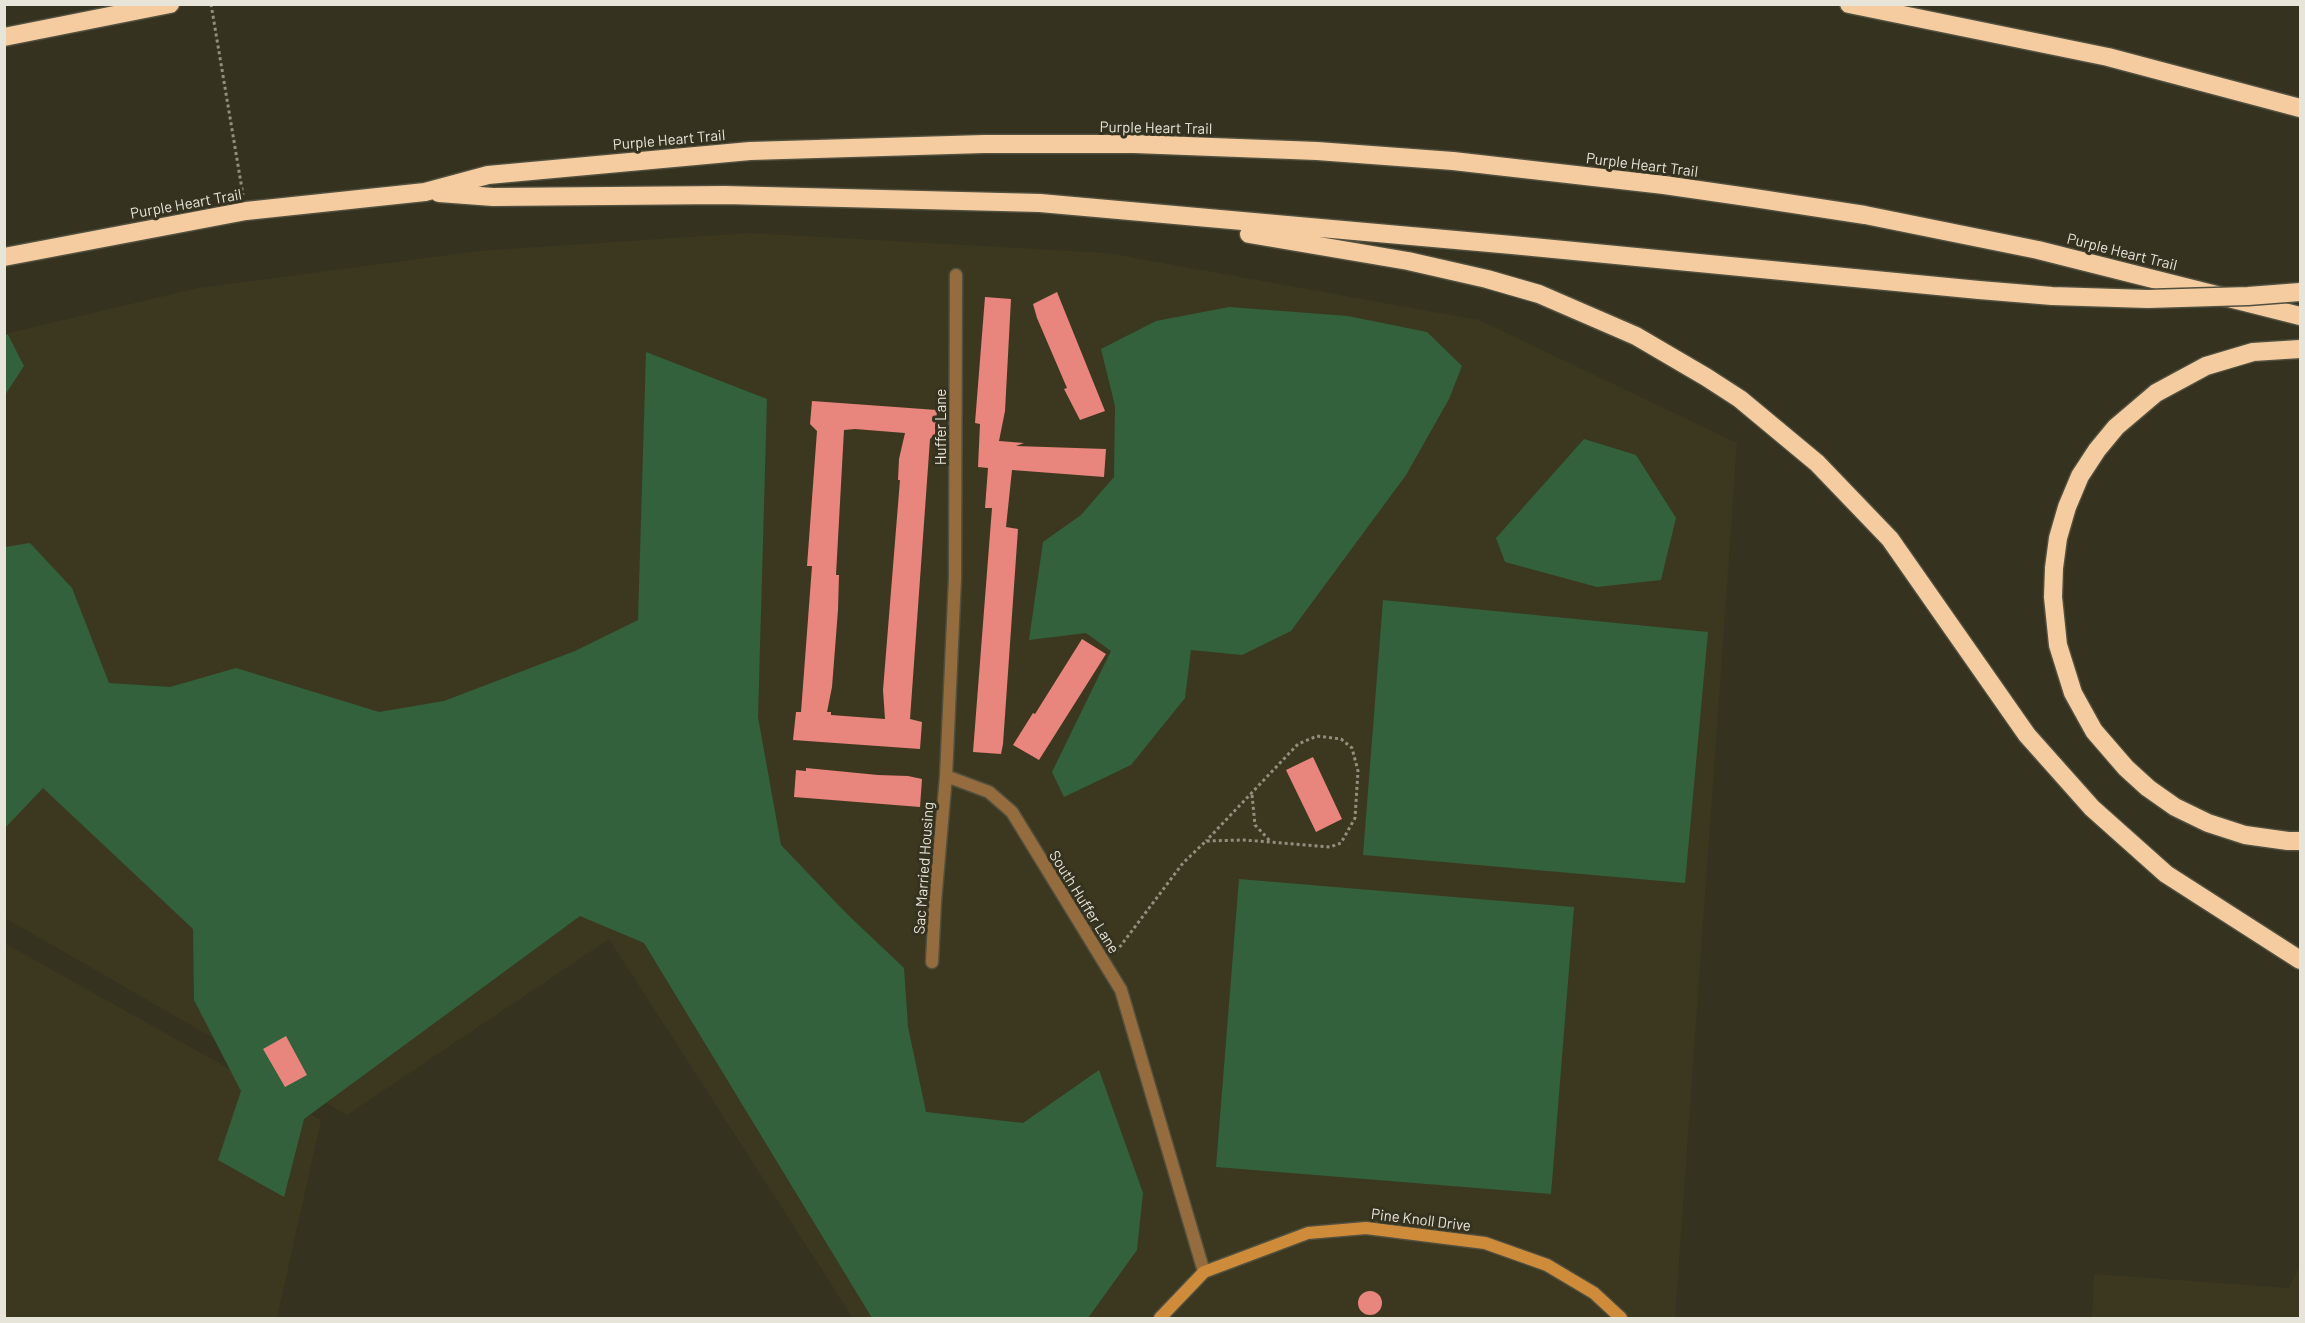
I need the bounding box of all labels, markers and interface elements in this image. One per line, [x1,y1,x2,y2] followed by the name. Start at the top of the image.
[1099,118,1213,138] street label: Purple Heart Trail
[612,126,726,154] street label: Purple Heart Trail
[1585,149,1699,181] street label: Purple Heart Trail
[129,185,243,223] street label: Purple Heart Trail
[2065,230,2179,274] street label: Purple Heart Trail
[932,389,950,465] street label: Huffer Lane
[910,801,938,935] street label: Sac Married Housing
[1045,847,1123,957] street label: South Huffer Lane
[1370,1205,1472,1235] street label: Pine Knoll Drive

